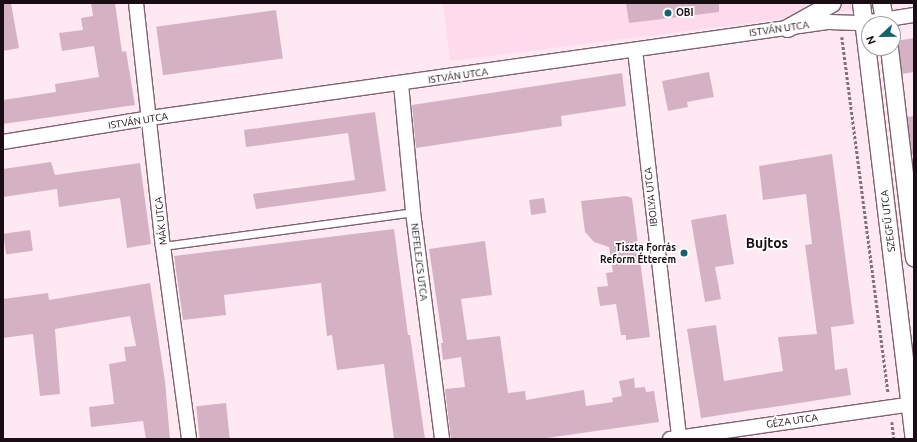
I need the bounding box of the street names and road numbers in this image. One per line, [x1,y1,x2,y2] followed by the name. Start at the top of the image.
[748,19,810,39] street label: ISTVÁN UTCA
[427,66,489,86] street label: ISTVÁN UTCA
[107,110,169,132] street label: ISTVÁN UTCA
[642,167,660,227] street label: IBOLYA UTCA
[878,189,898,253] street label: SZEGFŰ UTCA
[152,196,170,246] street label: MÁK UTCA
[408,222,430,302] street label: NEFELEJCS UTCA
[765,411,819,431] street label: GÉZA UTCA

